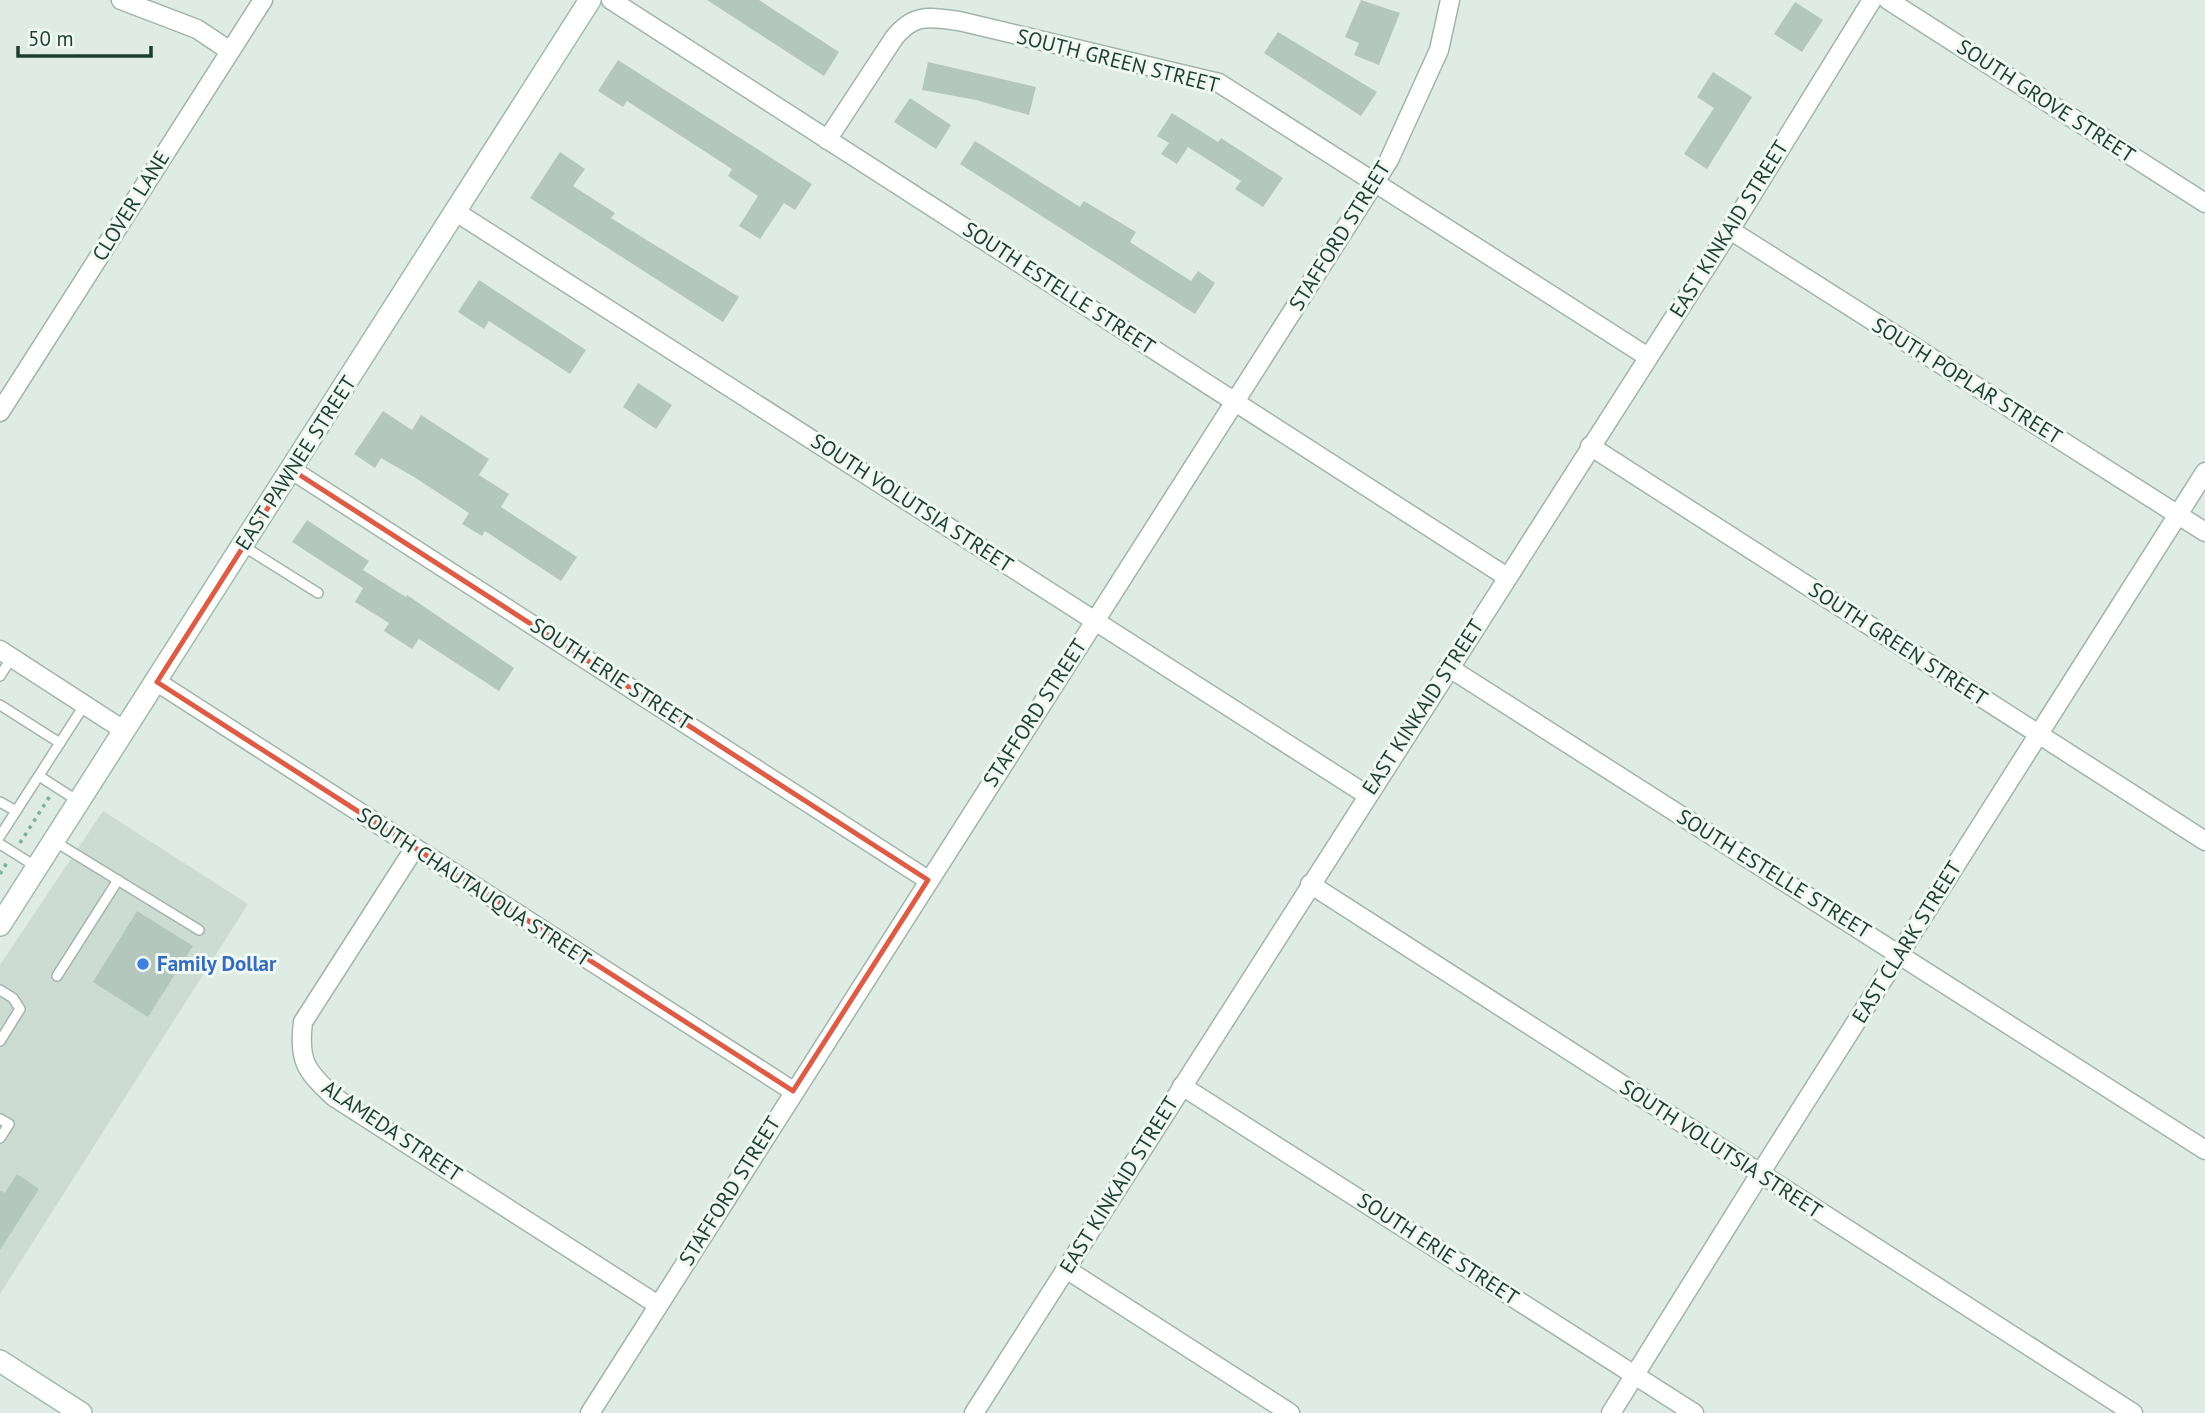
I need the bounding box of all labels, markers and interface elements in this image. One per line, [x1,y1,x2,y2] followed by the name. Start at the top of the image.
[18,14,150,58] scale bar
[1014,22,1222,99] street label: SOUTH GREEN STREET
[28,25,74,52] text: 50 m
[1952,33,2141,168] street label: SOUTH GROVE STREET
[1663,135,1794,322] street label: EAST KINKAID STREET
[86,145,175,266] street label: CLOVER LANE
[1283,156,1397,315] street label: STAFFORD STREET
[958,215,1161,360] street label: SOUTH ESTELLE STREET
[1867,311,2068,450] street label: SOUTH POPLAR STREET
[229,370,362,555] street label: EAST PAWNEE STREET
[806,427,1019,578] street label: SOUTH VOLUTSIA STREET
[1804,576,1993,712] street label: SOUTH GREEN STREET
[526,611,697,736] street label: SOUTH ERIE STREET
[1356,614,1490,799] street label: EAST KINKAID STREET
[977,633,1093,792] street label: STAFFORD STREET
[352,801,597,973] street label: SOUTH CHAUTAUQUA STREET
[1672,803,1877,945] street label: SOUTH ESTELLE STREET
[1846,855,1968,1028] street label: EAST CLARK STREET
[157,950,277,977] place label: Family Dollar
[135,956,151,972] marker: Family Dollar
[1615,1073,1828,1224] street label: SOUTH VOLUTSIA STREET
[317,1074,468,1188] street label: ALAMEDA STREET
[1053,1091,1184,1278] street label: EAST KINKAID STREET
[673,1111,787,1270] street label: STAFFORD STREET
[1353,1186,1524,1311] street label: SOUTH ERIE STREET

